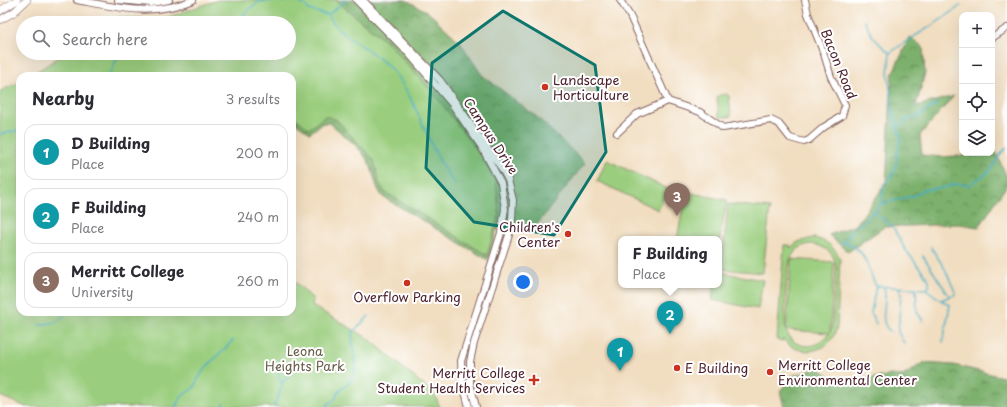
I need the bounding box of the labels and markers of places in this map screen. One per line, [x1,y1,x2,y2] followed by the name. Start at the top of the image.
[553,70,629,104] place label: Landscape Horticulture
[540,82,550,92] marker: Landscape Horticulture
[664,183,690,216] pin: 3
[499,217,561,251] place label: Children's Center
[563,229,573,239] marker: Children's Center
[402,278,412,288] marker: Overflow Parking
[353,287,461,306] place label: Overflow Parking
[657,301,683,334] pin: 2
[607,338,633,371] pin: 1
[778,355,918,389] place label: Merritt College Environmental Center
[685,358,748,377] place label: E Building
[377,363,525,397] place label: Merritt College Student Health Services
[672,363,682,373] marker: E Building
[765,367,775,377] marker: Merritt College Environmental Center
[528,374,540,386] marker: Merritt College Student Health Services

